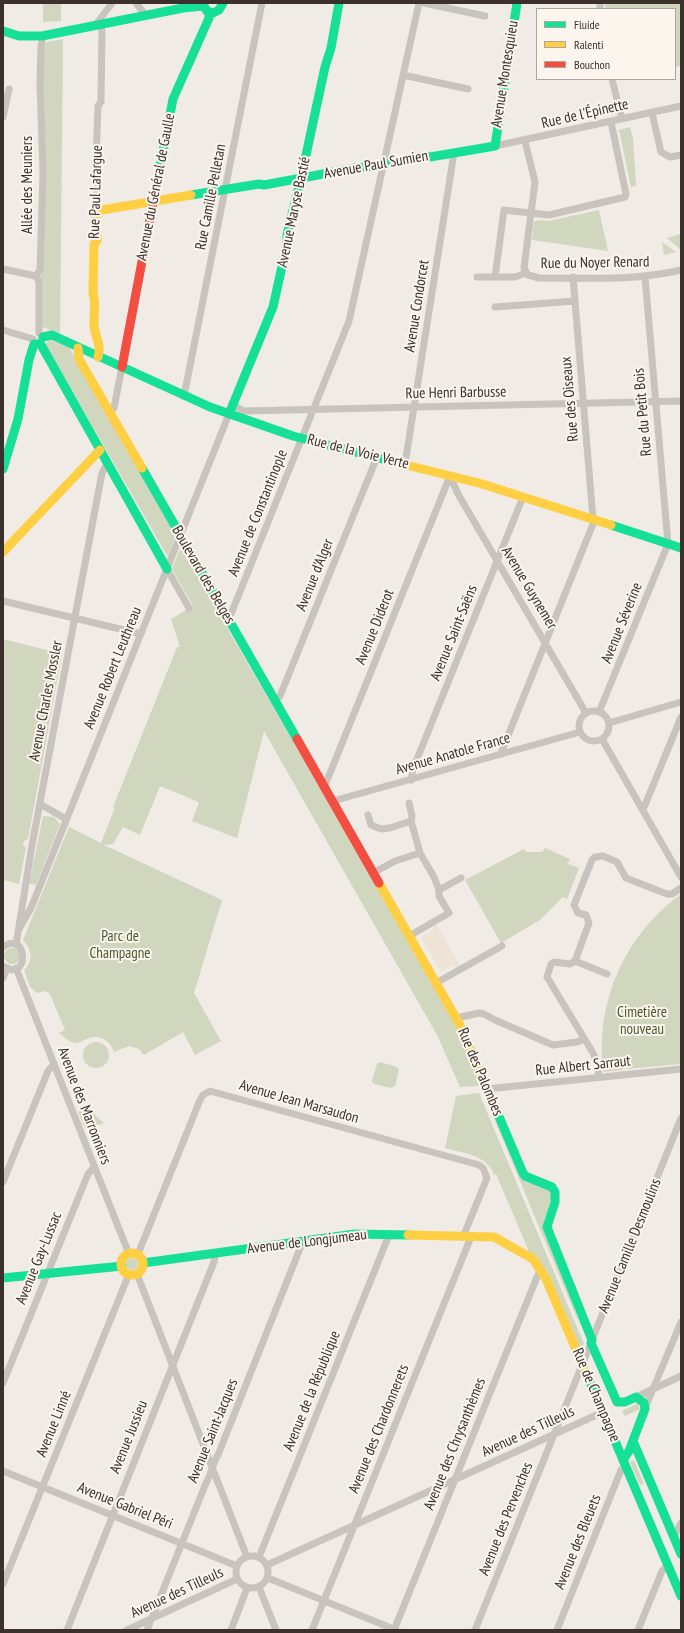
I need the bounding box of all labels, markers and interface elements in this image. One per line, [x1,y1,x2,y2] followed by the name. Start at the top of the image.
[536,8,676,80] legend
[574,17,600,32] text: Fluide
[488,19,522,129] street label: Avenue Montesquieu
[574,37,603,52] text: Ralenti
[574,57,610,72] text: Bouchon
[540,95,630,133] street label: Rue de l'Épinette
[133,112,179,262] street label: Avenue du Général de Gaulle
[19,136,37,234] street label: Allée des Meuniers
[192,142,230,252] street label: Rue Camille Pelletan
[85,145,107,239] street label: Rue Paul Lafargue
[323,147,429,183] street label: Avenue Paul Sumien
[273,155,315,269] street label: Avenue Maryse Bastié
[540,253,650,273] street label: Rue du Noyer Renard
[401,259,433,353] street label: Avenue Condorcet
[557,356,583,442] street label: Rue des Oiseaux
[630,367,656,457] street label: Rue du Petit Bois
[405,383,507,403] street label: Rue Henri Barbusse
[305,431,411,473] street label: Rue de la Voie Verte
[224,447,292,579] street label: Avenue de Constantinople
[168,523,238,627] street label: Boulevard des Belges
[292,536,338,614] street label: Avenue d'Alger
[497,543,561,633] street label: Avenue Guynemer
[598,580,646,666] street label: Avenue Séverine
[427,582,481,684] street label: Avenue Saint-Saëns
[352,587,398,667] street label: Avenue Diderot
[80,604,146,732] street label: Avenue Robert Leuthreau
[25,639,67,763] street label: Avenue Charles Mossler
[394,729,512,779] street label: Avenue Anatole France
[89,928,151,963] park label: Parc de Champagne
[617,1004,667,1039] park label: Cimetière nouveau
[453,1025,507,1119] street label: Rue des Palombes
[53,1045,115,1167] street label: Avenue des Marronniers
[535,1052,631,1080] street label: Rue Albert Sarraut
[237,1076,361,1128] street label: Avenue Jean Marsaudon
[595,1176,665,1316] street label: Avenue Camille Desmoulins
[12,1209,66,1307] street label: Avenue Gay-Lussac
[246,1226,368,1258] street label: Avenue de Longjumeau
[280,1328,344,1454] street label: Avenue de la République
[568,1345,624,1445] street label: Rue de Champagne
[345,1362,413,1496] street label: Avenue des Chardonnerets
[420,1375,490,1513] street label: Avenue des Chrysanthèmes
[184,1376,242,1486] street label: Avenue Saint-Jacques
[33,1388,75,1460] street label: Avenue Linné
[106,1398,152,1476] street label: Avenue Jussieu
[479,1403,577,1461] street label: Avenue des Tilleuls
[475,1460,537,1578] street label: Avenue des Pervenches
[75,1479,175,1533] street label: Avenue Gabriel Péri
[551,1492,605,1592] street label: Avenue des Bleuets
[128,1564,226,1622] street label: Avenue des Tilleuls

